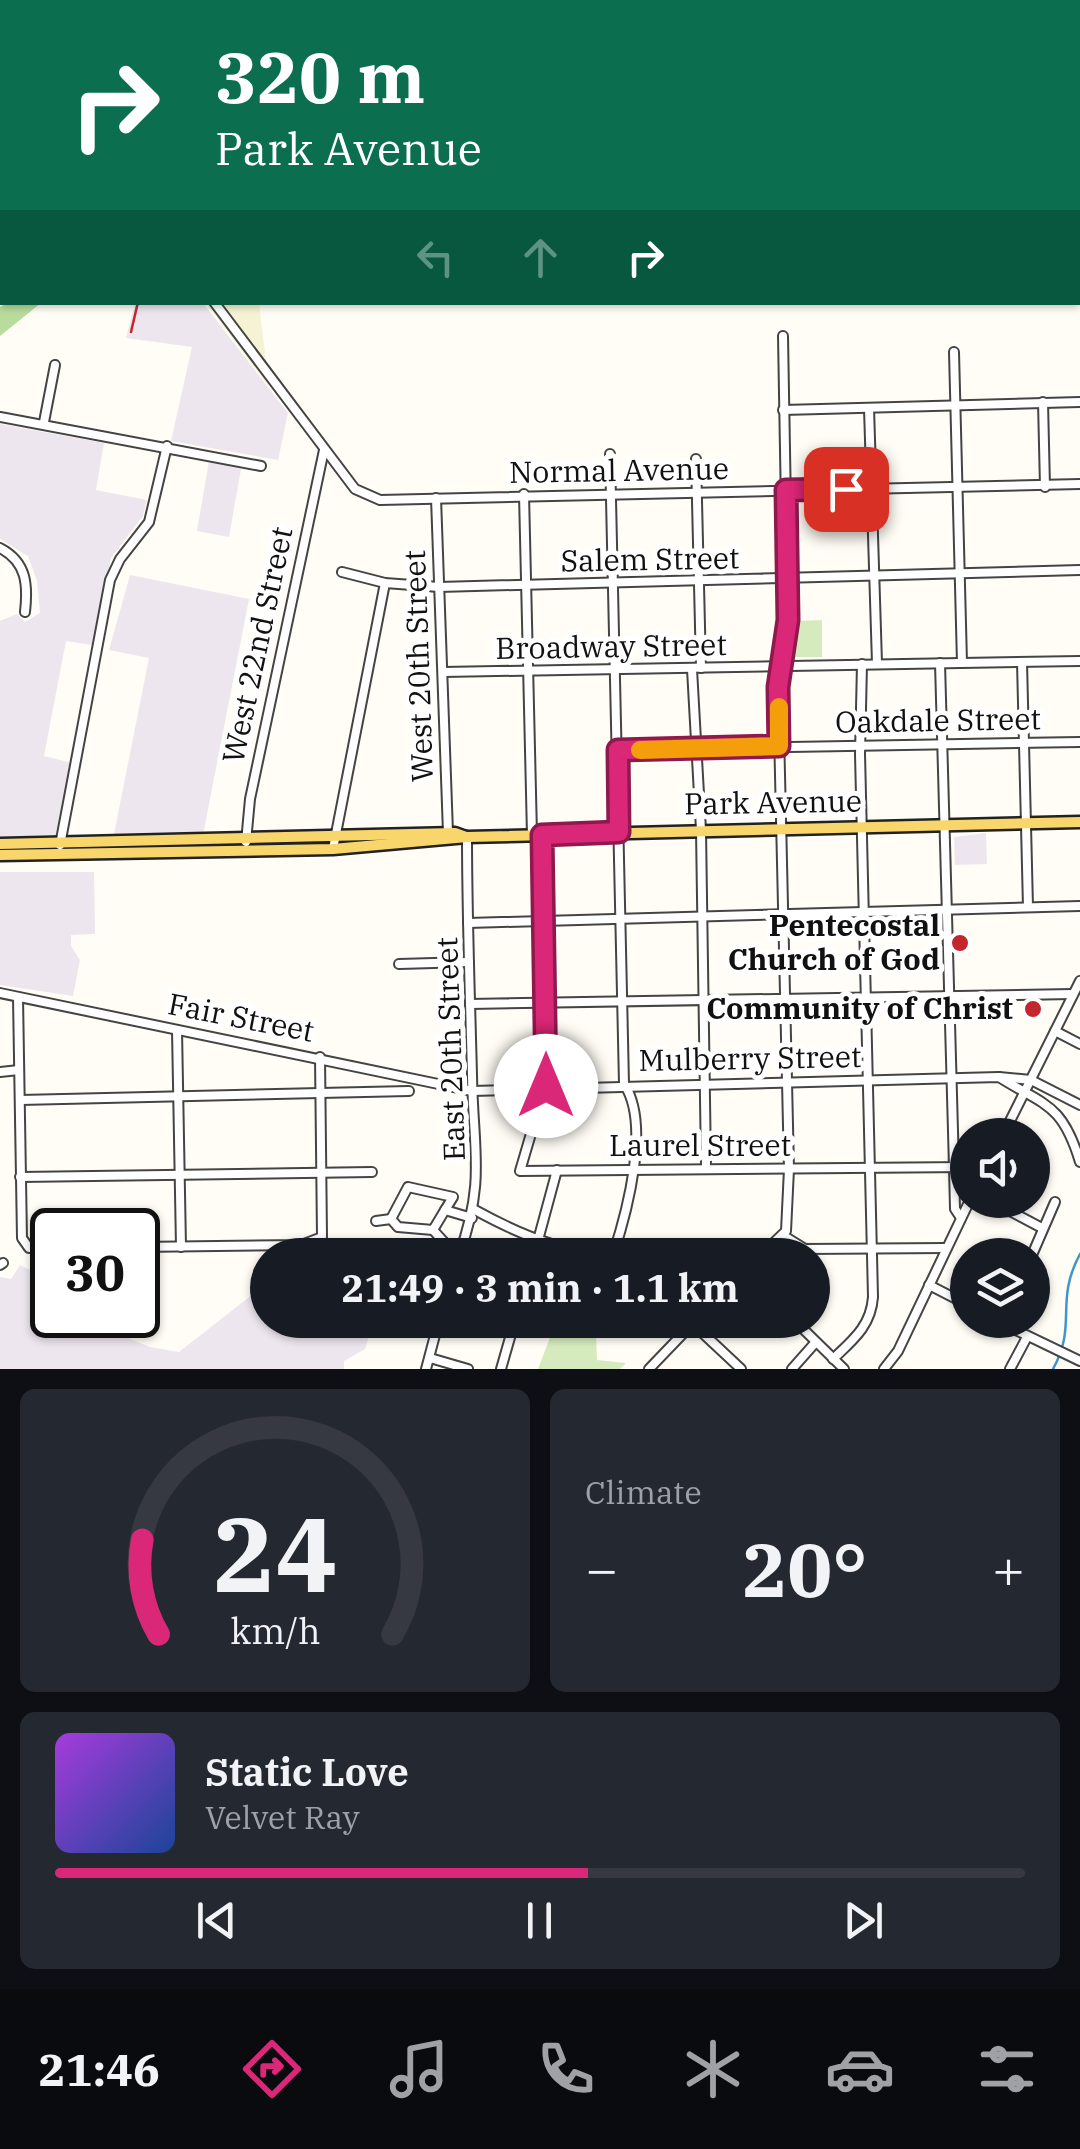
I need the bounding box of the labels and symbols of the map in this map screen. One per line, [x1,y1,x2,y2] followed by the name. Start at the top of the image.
[804,447,889,532] pin
[509,448,729,491] street label: Normal Avenue
[212,523,301,766] street label: West 22nd Street
[560,537,740,580] street label: Salem Street
[394,549,441,783] street label: West 20th Street
[495,624,727,667] street label: Broadway Street
[835,698,1041,741] street label: Oakdale Street
[684,780,862,823] street label: Park Avenue
[728,905,940,978] place label: Pentecostal Church of God
[949,932,971,954] marker: Pentecostal Church of God
[426,936,473,1162] street label: East 20th Street
[165,983,318,1050] street label: Fair Street
[706,988,1013,1027] place label: Community of Christ
[1022,998,1044,1020] marker: Community of Christ
[494,1034,598,1138] position arrow
[638,1036,862,1079] street label: Mulberry Street
[609,1125,791,1164] street label: Laurel Street
[30,1208,160,1338] speed limit sign: 30

